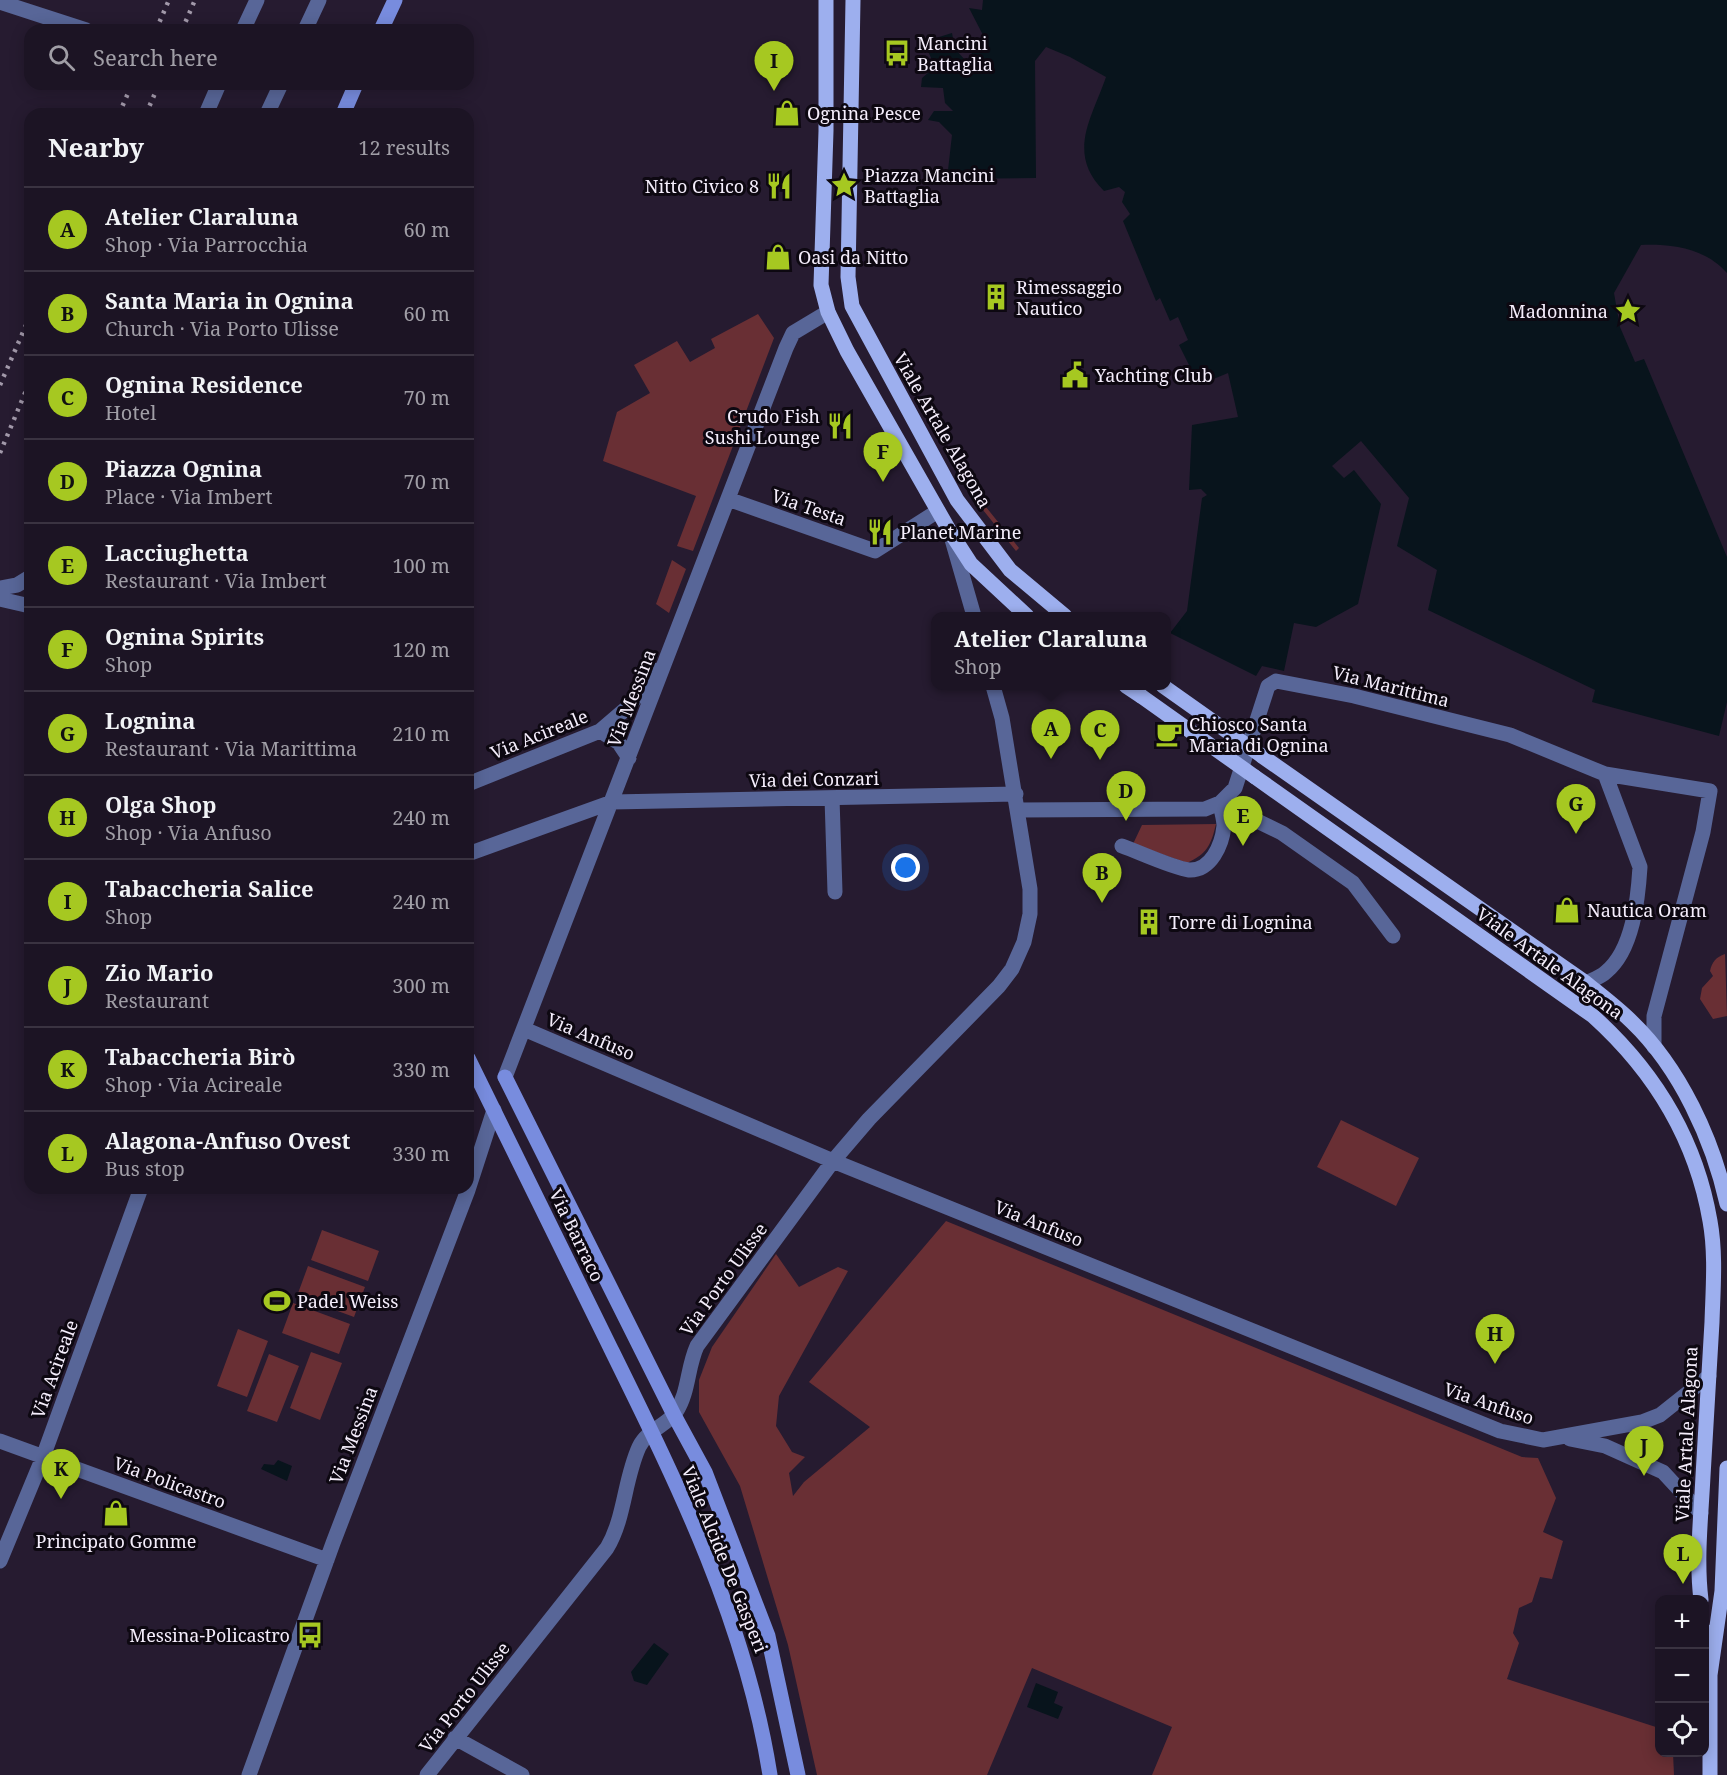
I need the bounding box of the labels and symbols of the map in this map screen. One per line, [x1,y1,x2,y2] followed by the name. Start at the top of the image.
[917,31,993,76] place label: Mancini Battaglia
[882,38,912,68] bus stop icon: Mancini Battaglia
[754,42,794,91] pin: I
[772,98,802,128] shop icon: Ognina Pesce
[807,101,921,125] place label: Ognina Pesce
[864,163,995,208] place label: Piazza Mancini Battaglia
[829,170,859,200] place icon: Piazza Mancini Battaglia
[764,171,794,201] restaurant icon: Nitto Civico 8
[645,174,759,198] place label: Nitto Civico 8
[763,242,793,272] shop icon: Oasi da Nitto
[798,245,908,269] place label: Oasi da Nitto
[1016,275,1122,320] place label: Rimessaggio Nautico
[981,282,1011,312] building icon: Rimessaggio Nautico
[1613,296,1643,326] place icon: Madonnina
[1509,299,1608,323] place label: Madonnina
[889,348,997,512] street label: Viale Artale Alagona
[1060,360,1090,390] public building icon: Yachting Club
[1094,363,1213,387] place label: Yachting Club
[705,404,820,449] place label: Crudo Fish Sushi Lounge
[825,411,855,441] restaurant icon: Crudo Fish Sushi Lounge
[864,432,902,482] pin: F
[769,483,849,531] street label: Via Testa
[865,517,895,547] restaurant icon: Planet Marine
[900,520,1021,544] place label: Planet Marine
[601,646,661,750] street label: Via Messina
[1330,660,1452,712] street label: Via Marittima
[487,704,591,764] street label: Via Acireale
[1032,710,1070,759] pin: A
[1080,710,1120,760] pin: C
[1189,712,1329,757] place label: Chiosco Santa Maria di Ognina
[1154,719,1184,749] cafe icon: Chiosco Santa Maria di Ognina
[749,766,880,792] street label: Via dei Conzari
[1106,772,1146,821] pin: D
[1556,784,1596,834] pin: G
[1224,796,1262,846] pin: E
[891,853,920,882] your location
[1082,854,1122,903] pin: B
[1552,895,1582,925] shop icon: Nautica Oram
[1587,898,1707,922] place label: Nautica Oram
[1472,902,1628,1024] street label: Viale Artale Alagona
[1134,907,1164,937] building icon: Torre di Lognina
[1169,910,1313,934] place label: Torre di Lognina
[543,1007,639,1065] street label: Via Anfuso
[544,1185,610,1285] street label: Via Barraco
[991,1194,1087,1252] street label: Via Anfuso
[674,1218,772,1340] street label: Via Porto Ulisse
[262,1286,292,1316] sports icon: Padel Weiss
[297,1289,398,1313] place label: Padel Weiss
[1476,1314,1514,1364] pin: H
[25,1316,83,1422] street label: Via Acireale
[1669,1346,1703,1522] street label: Viale Artale Alagona
[1441,1376,1537,1430] street label: Via Anfuso
[323,1383,383,1487] street label: Via Messina
[1624,1426,1664,1476] pin: J
[42,1450,80,1499] pin: K
[111,1451,229,1513] street label: Via Policastro
[676,1462,774,1656] street label: Viale Alcide De Gasperi
[101,1498,131,1528] shop icon: Principato Gomme
[36,1529,196,1553] place label: Principato Gomme
[1664,1534,1702,1584] pin: L
[295,1620,325,1650] bus stop icon: Messina-Policastro
[129,1623,290,1647] place label: Messina-Policastro
[413,1637,515,1757] street label: Via Porto Ulisse

